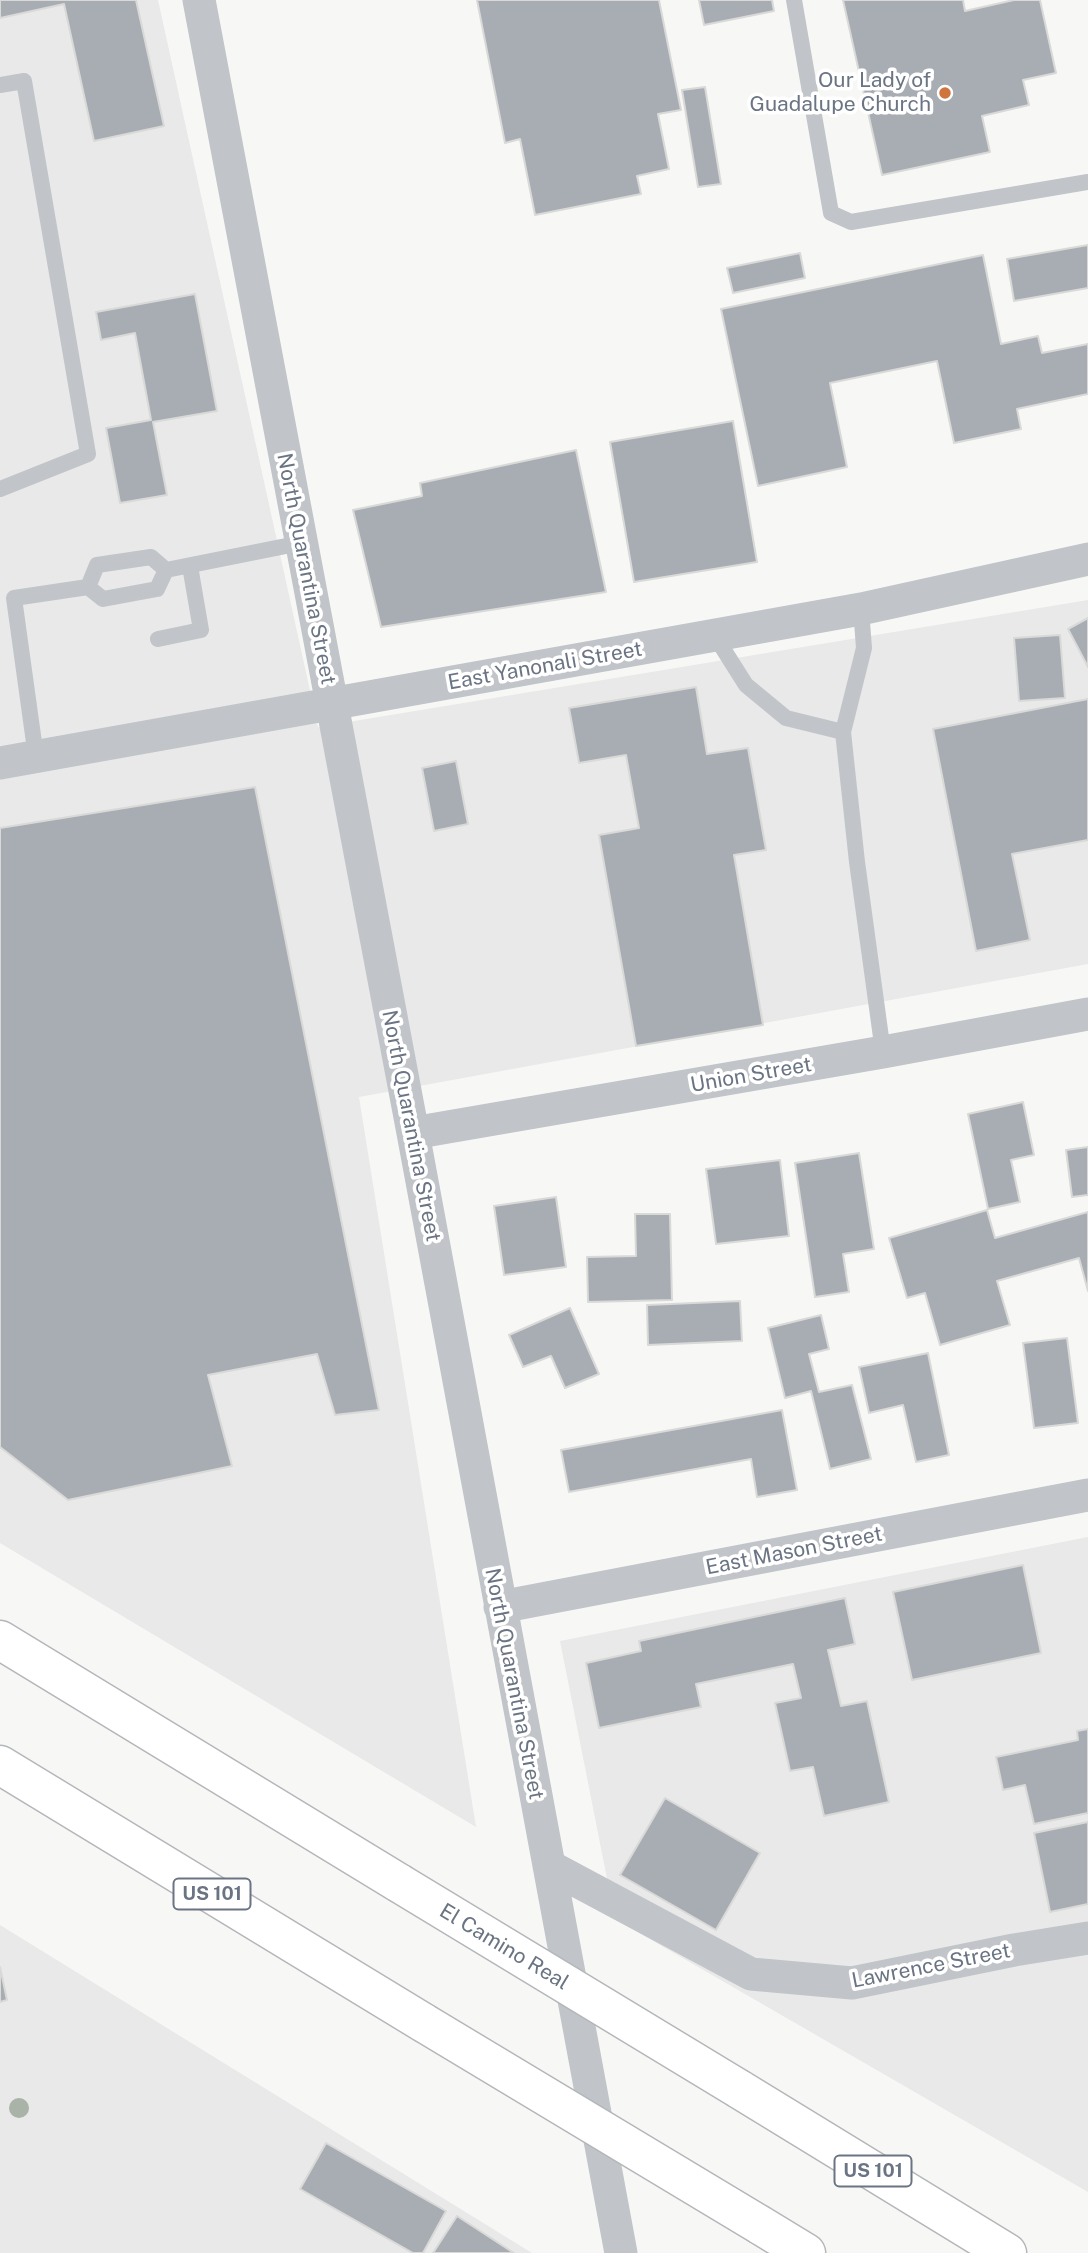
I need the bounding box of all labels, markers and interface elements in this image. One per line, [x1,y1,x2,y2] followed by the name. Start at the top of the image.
[749,68,931,118] place label: Our Lady of Guadalupe Church
[937,85,953,101] marker: Our Lady of Guadalupe Church
[271,451,341,687] street label: North Quarantina Street
[446,637,644,695] street label: East Yanonali Street
[376,1008,446,1244] street label: North Quarantina Street
[689,1052,813,1098] street label: Union Street
[704,1522,884,1580] street label: East Mason Street
[479,1566,549,1802] street label: North Quarantina Street
[174,1878,250,1910] road number: US 101
[435,1899,573,1995] street label: El Camino Real
[849,1938,1013,1994] street label: Lawrence Street
[834,2156,912,2186] road number: US 101

